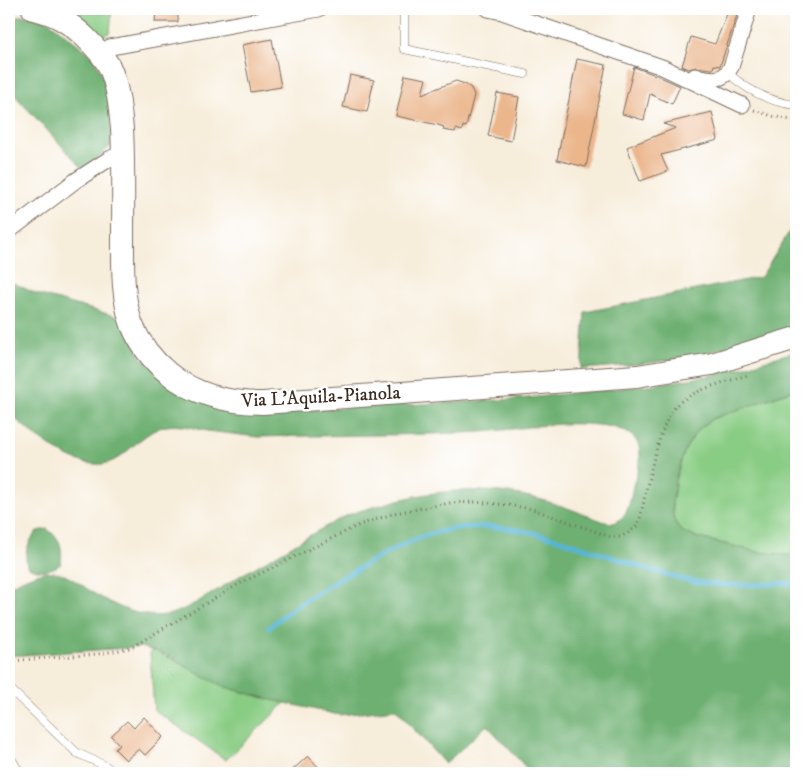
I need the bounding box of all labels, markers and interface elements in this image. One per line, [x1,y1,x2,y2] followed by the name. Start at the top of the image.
[240,381,401,414] street label: Via L'Aquila-Pianola

